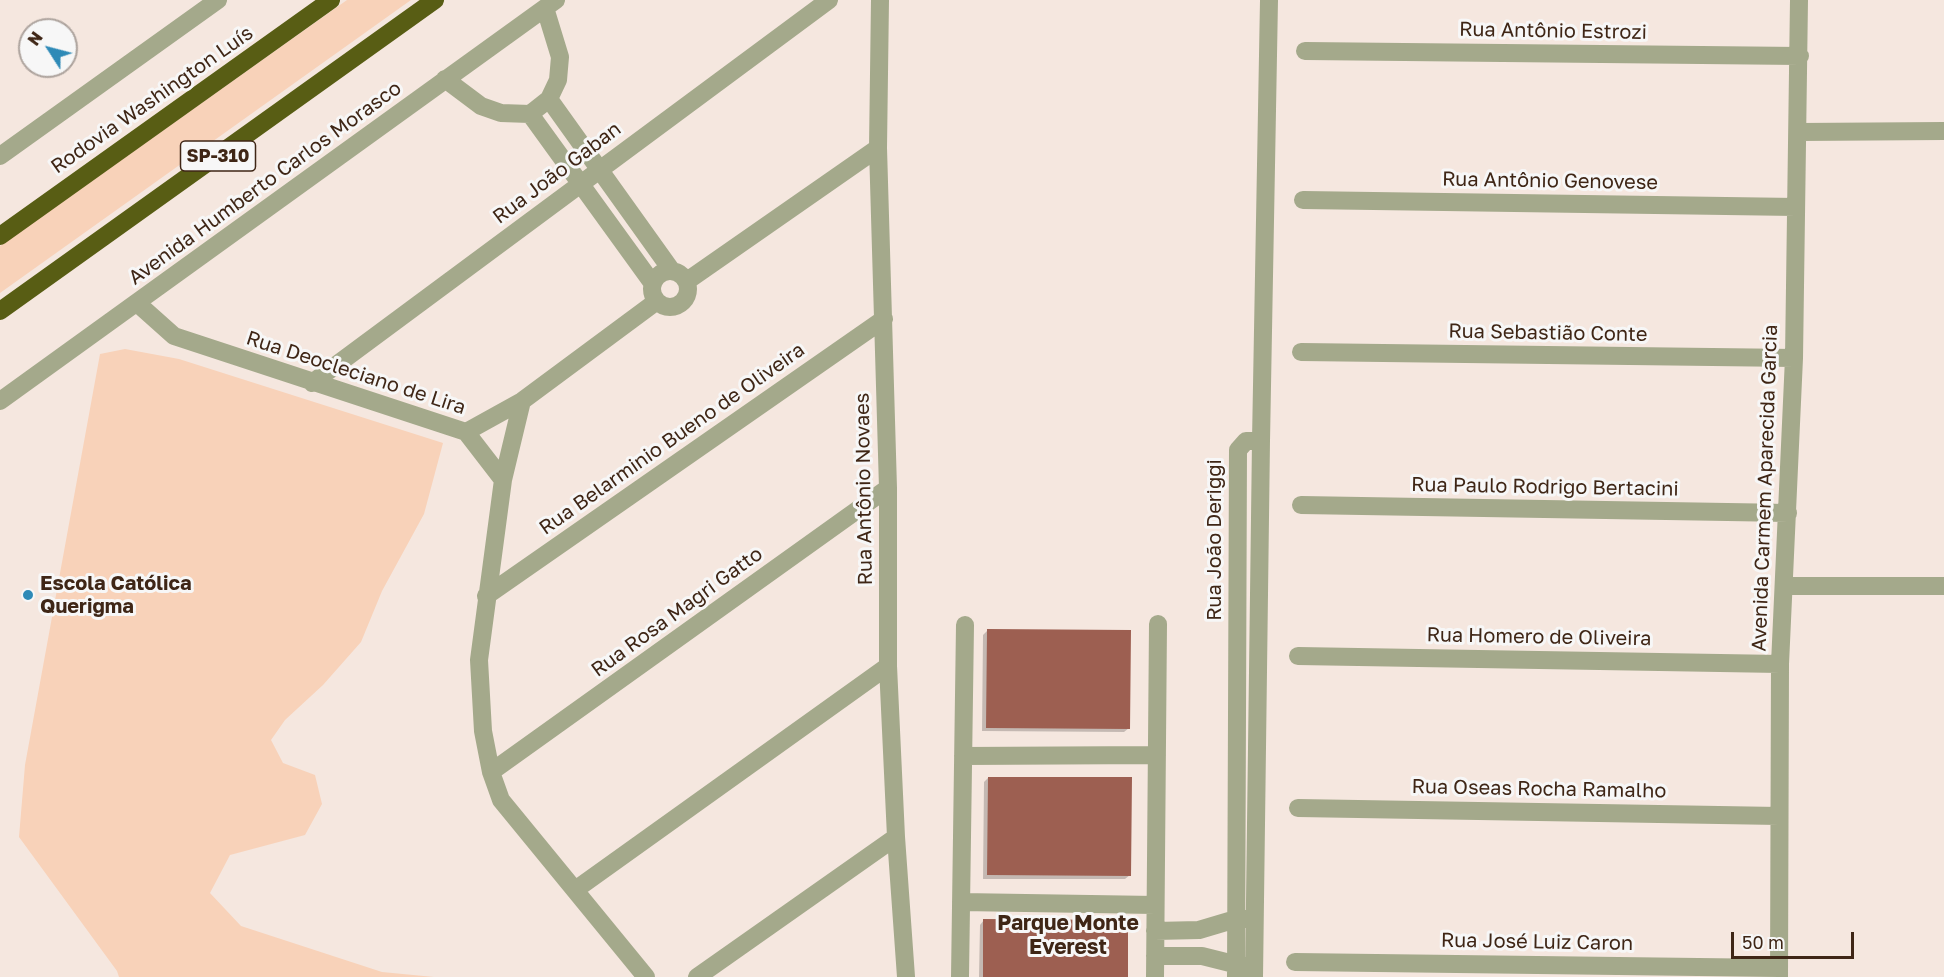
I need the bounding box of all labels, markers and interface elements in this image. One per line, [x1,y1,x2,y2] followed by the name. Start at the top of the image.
[1459,17,1647,45] street label: Rua Antônio Estrozi
[18,18,78,78] north arrow
[46,21,258,179] street label: Rodovia Washington Luís
[23,28,47,49] text: N
[124,76,406,290] street label: Avenida Humberto Carlos Morasco
[488,117,626,229] street label: Rua João Gaban
[180,141,256,171] road number: SP-310
[1442,167,1658,195] street label: Rua Antônio Genovese
[1448,319,1648,347] street label: Rua Sebastião Conte
[1747,324,1783,652] street label: Avenida Carmem Aparecida Garcia
[243,326,469,420] street label: Rua Deocleciano de Lira
[535,338,809,540] street label: Rua Belarminio Bueno de Oliveira
[850,392,878,586] street label: Rua Antônio Novaes
[1203,459,1227,621] street label: Rua João Deriggi
[1411,473,1679,501] street label: Rua Paulo Rodrigo Bertacini
[587,542,767,682] street label: Rua Rosa Magri Gatto
[40,572,192,619] place label: Escola Católica Querigma
[21,588,35,602] marker: Escola Católica Querigma
[1426,623,1652,651] street label: Rua Homero de Oliveira
[1411,775,1667,803] street label: Rua Oseas Rocha Ramalho
[997,910,1139,960] district label: Parque Monte Everest
[1734,920,1857,958] scale bar
[1441,928,1633,956] street label: Rua José Luiz Caron
[1742,931,1784,953] text: 50 m

